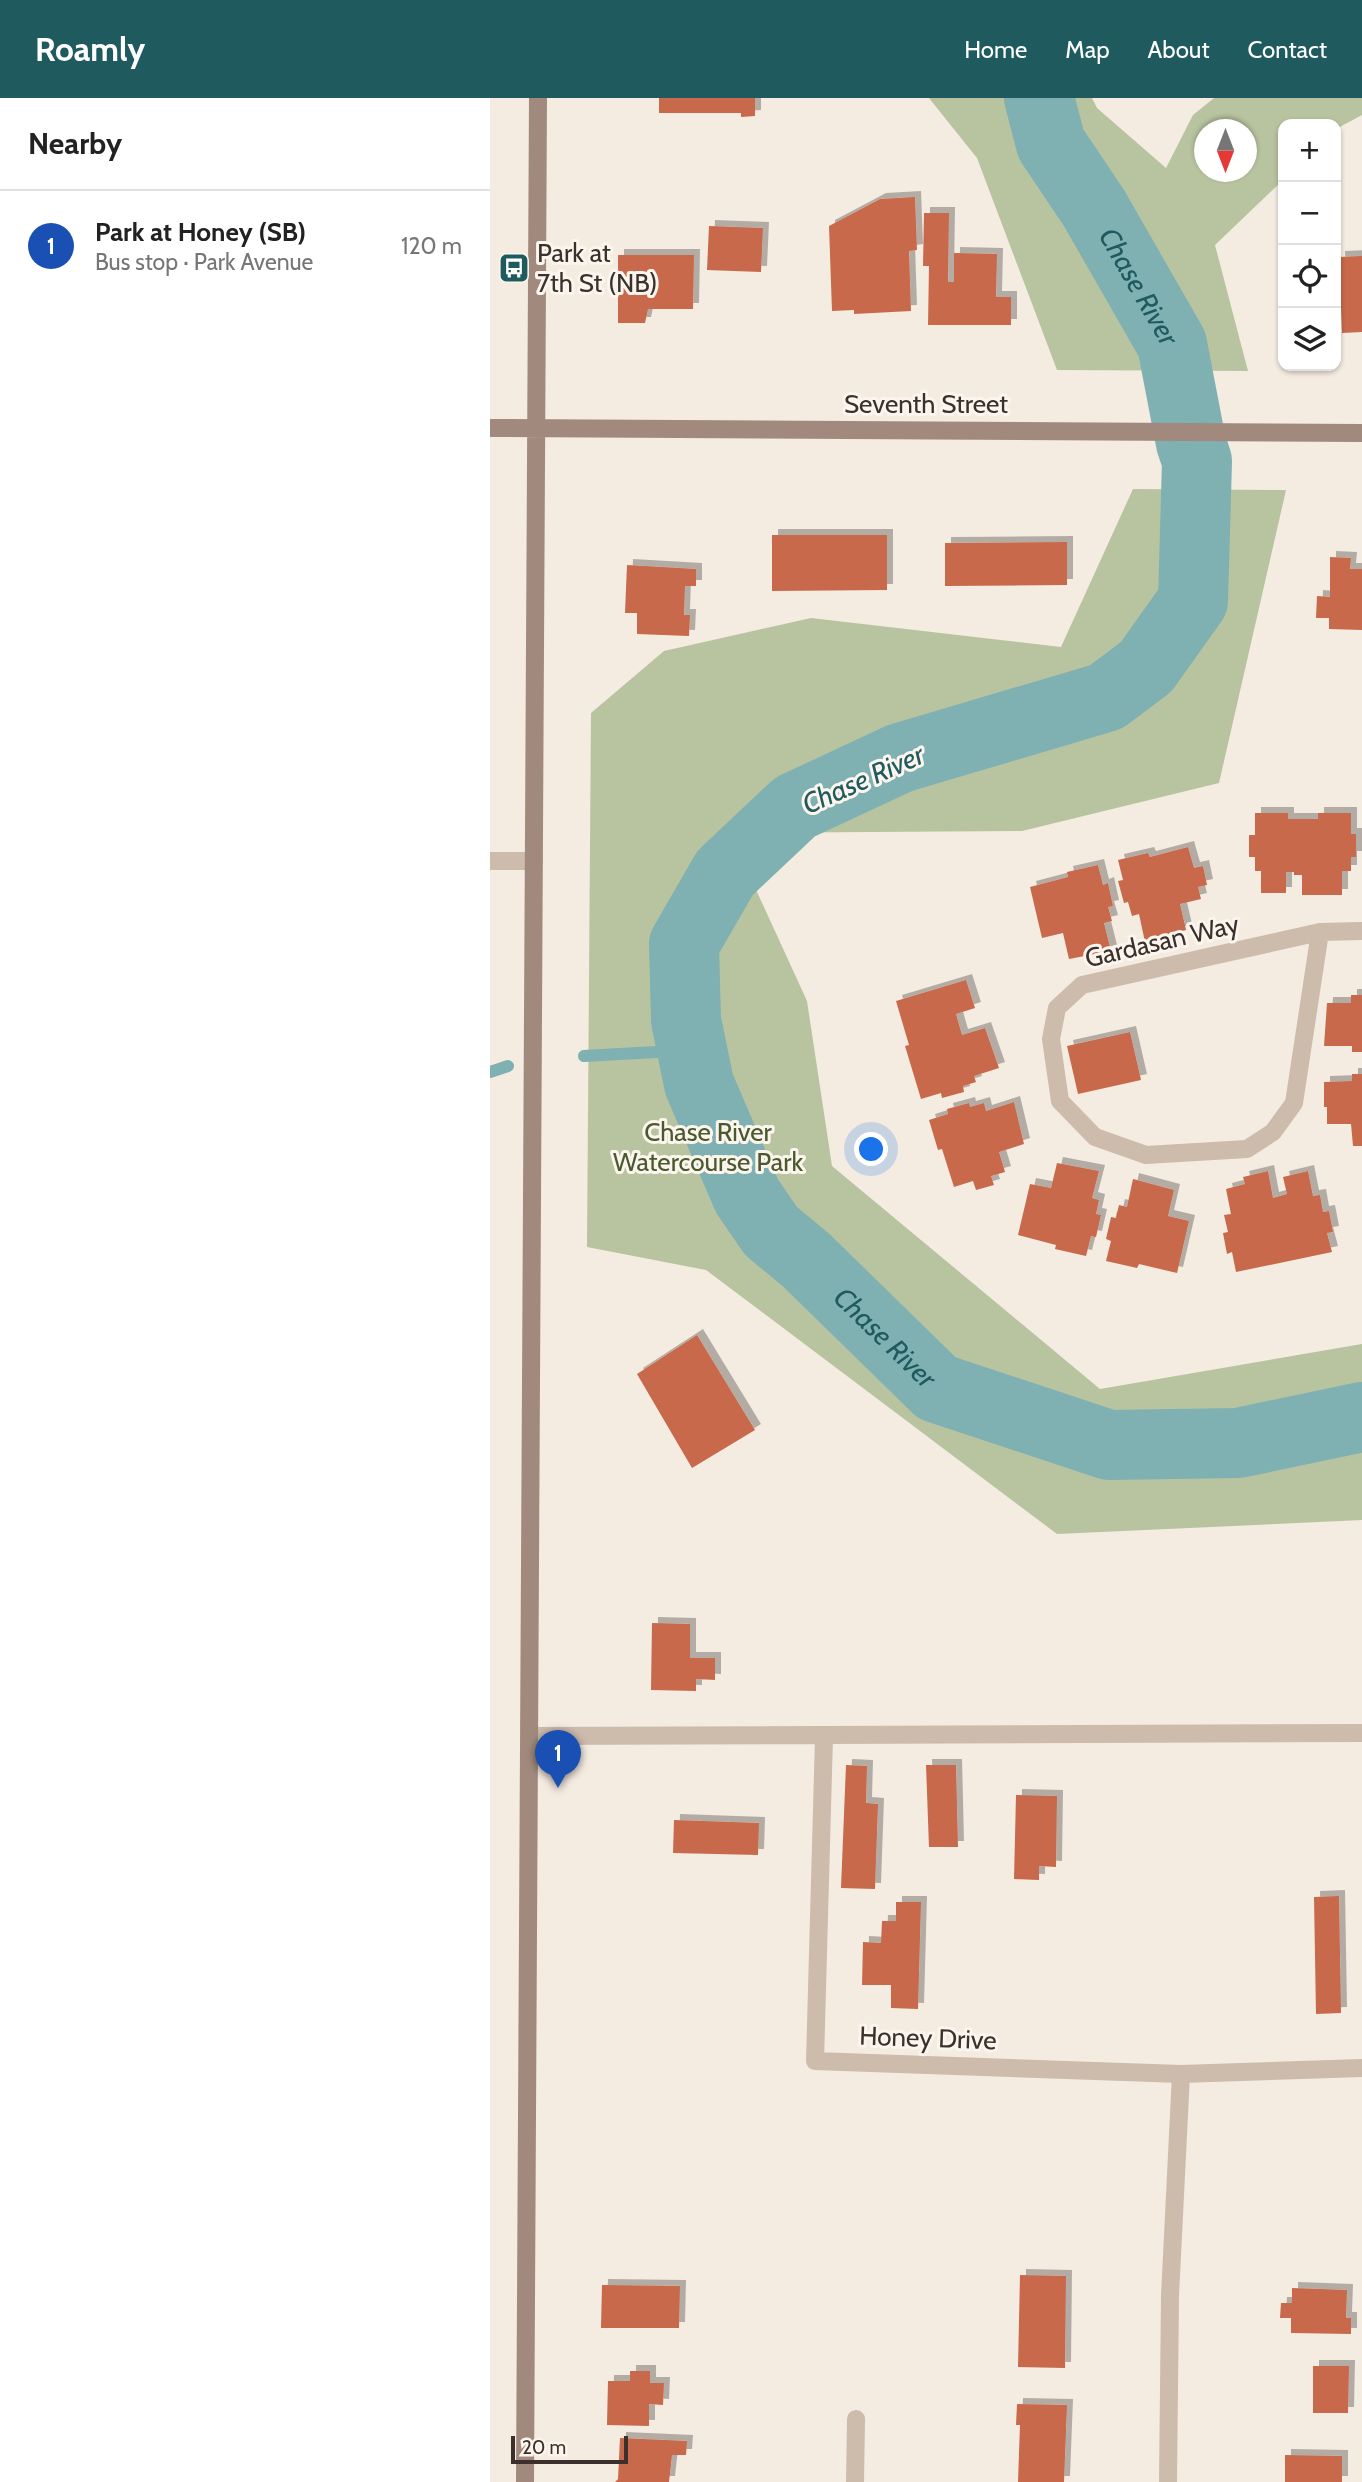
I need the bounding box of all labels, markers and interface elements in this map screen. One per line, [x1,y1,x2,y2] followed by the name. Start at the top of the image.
[35,29,145,69] text: Roamly
[964,35,1027,64] text: Home
[1065,35,1110,64] text: Map
[1148,35,1210,64] text: About
[1248,35,1327,64] text: Contact
[1194,119,1257,182] north arrow
[1278,119,1341,371] map controls
[1278,119,1341,182] button: +
[28,125,122,162] text: Nearby
[1278,182,1341,245] button: −
[95,216,306,248] text: Park at Honey (SB)
[1092,222,1187,352] water label: Chase River
[47,232,55,260] text: 1
[401,232,462,260] text: 120 m
[537,237,657,299] place label: Park at 7th St (NB)
[1278,245,1341,308] button: locate
[95,248,313,276] text: Bus stop · Park Avenue
[497,251,531,285] bus stop icon: Park at 7th St (NB)
[1278,308,1341,371] button: layers
[844,388,1008,420] street label: Seventh Street
[797,737,930,821] water label: Chase River
[1082,908,1242,974] street label: Gardasan Way
[613,1116,803,1178] park label: Chase River Watercourse Park
[854,1132,888,1166] your location
[827,1280,944,1396] water label: Chase River
[535,1730,581,1788] pin: 1
[859,2020,997,2056] street label: Honey Drive
[511,2433,628,2465] scale bar
[522,2436,566,2459] text: 20 m

